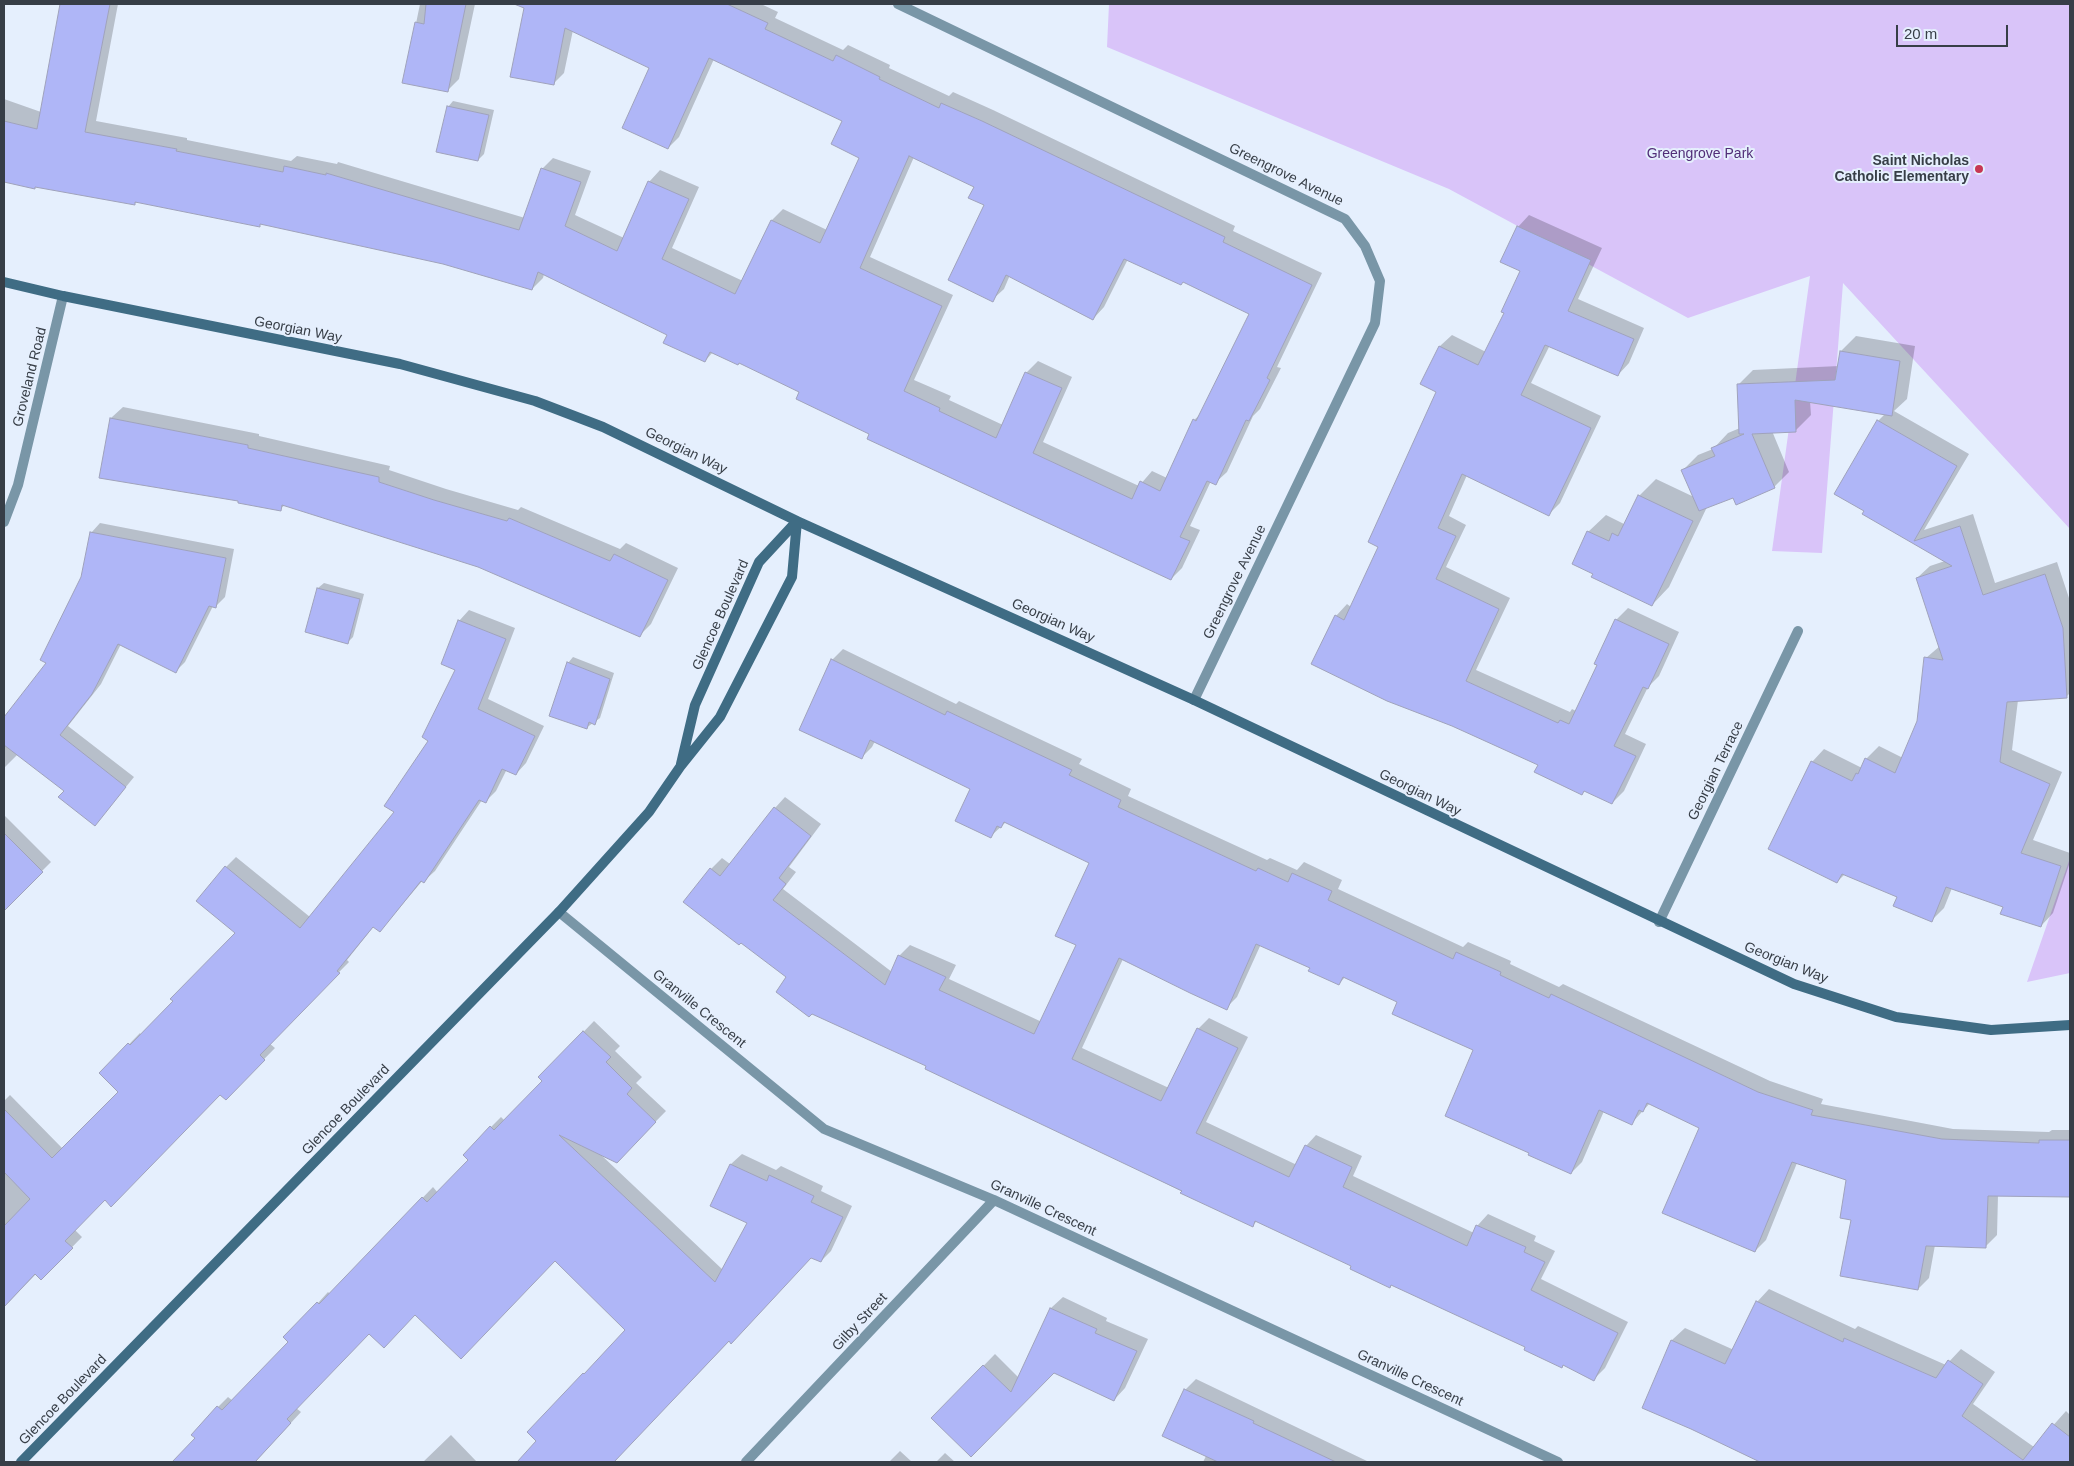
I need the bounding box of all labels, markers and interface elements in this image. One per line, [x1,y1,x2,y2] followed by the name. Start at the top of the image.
[1899,15,2012,47] scale bar
[1904,25,1937,42] text: 20 m
[1226,140,1346,210] street label: Greengrove Avenue
[1647,146,1753,162] park label: Greengrove Park
[1834,153,1969,186] place label: Saint Nicholas Catholic Elementary
[1973,163,1985,175] marker: Saint Nicholas Catholic Elementary
[253,313,343,347] street label: Georgian Way
[10,326,50,428] street label: Groveland Road
[642,424,730,478] street label: Georgian Way
[1200,522,1270,642] street label: Greengrove Avenue
[689,557,753,673] street label: Glencoe Boulevard
[1009,595,1097,647] street label: Georgian Way
[1685,719,1747,823] street label: Georgian Terrace
[1376,766,1464,820] street label: Georgian Way
[1742,939,1830,987] street label: Georgian Way
[649,966,749,1052] street label: Granville Crescent
[299,1061,393,1159] street label: Glencoe Boulevard
[987,1176,1099,1240] street label: Granville Crescent
[829,1290,891,1354] street label: Gilby Street
[1354,1346,1466,1410] street label: Granville Crescent
[16,1351,110,1449] street label: Glencoe Boulevard

